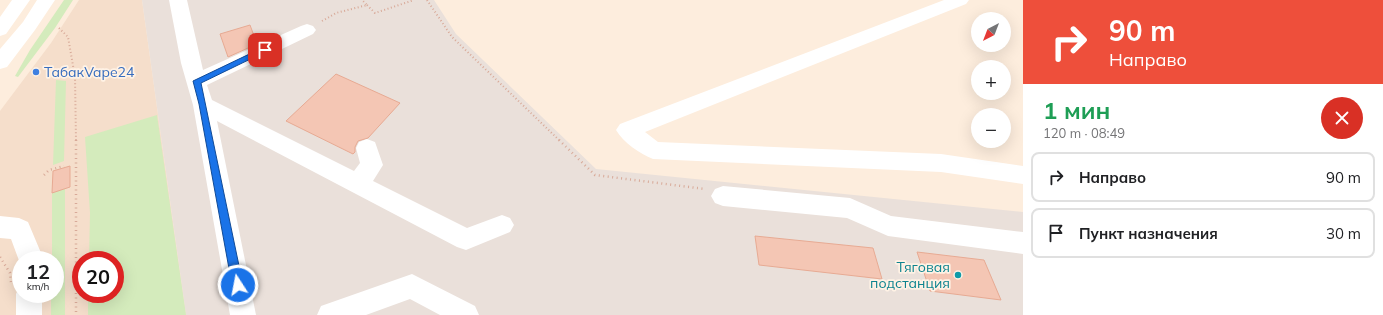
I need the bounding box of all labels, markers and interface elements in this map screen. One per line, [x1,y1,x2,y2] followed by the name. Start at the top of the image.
[971,12,1011,52] north arrow
[971,12,1011,148] map controls
[1109,13,1175,48] text: 90 m
[1043,16,1095,68] icon: right
[248,33,282,67] pin
[254,39,276,61] icon: arrive
[1109,48,1187,71] text: Направо
[971,60,1011,100] button: +
[44,63,135,81] place label: ТабакVape24
[31,67,41,77] marker: ТабакVape24
[1043,95,1110,125] text: 1 мин
[1321,97,1363,139] button: close
[971,108,1011,148] button: −
[1043,125,1125,141] text: 120 m · 08:49
[1045,166,1067,188] icon: right
[1079,168,1146,187] text: Направо
[1326,168,1361,187] text: 90 m
[1045,222,1067,244] icon: arrive
[1079,224,1218,243] text: Пункт назначения
[1326,224,1361,243] text: 30 m
[72,251,124,303] speed limit sign: 20
[870,258,950,292] place label: Тяговая подстанция
[26,259,50,284] text: 12
[217,264,259,306] position arrow
[953,270,963,280] marker: Тяговая подстанция
[27,280,49,293] text: km/h

